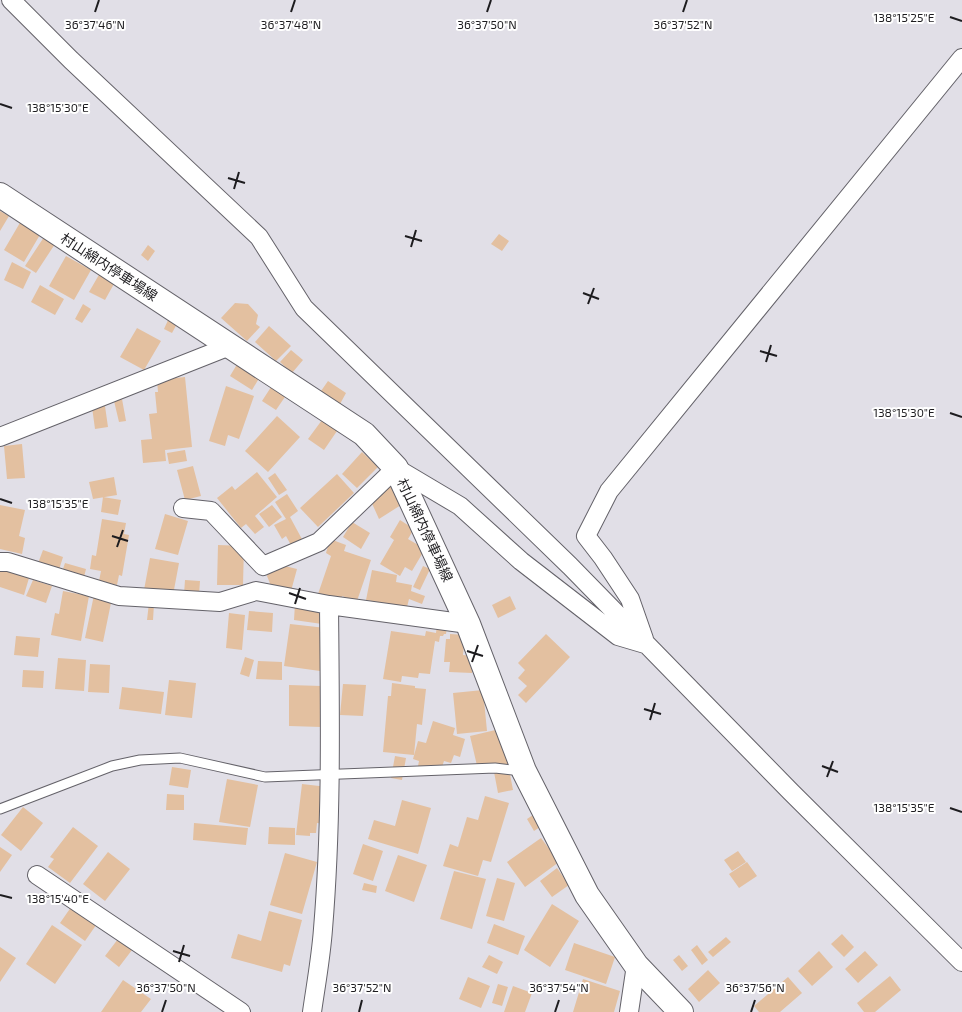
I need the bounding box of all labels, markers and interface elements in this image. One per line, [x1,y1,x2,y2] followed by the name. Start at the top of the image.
[874,10,935,24] text: 138°15'25"E
[65,17,125,31] text: 36°37'46"N
[261,17,321,31] text: 36°37'48"N
[457,17,517,31] text: 36°37'50"N
[653,17,713,31] text: 36°37'52"N
[27,100,89,114] text: 138°15'30"E
[58,229,161,304] street label: 村山綿内停車場線
[873,405,935,419] text: 138°15'30"E
[394,475,457,584] street label: 村山綿内停車場線
[28,496,89,510] text: 138°15'35"E
[874,800,935,814] text: 138°15'35"E
[27,891,89,905] text: 138°15'40"E
[136,980,196,994] text: 36°37'50"N
[332,980,392,994] text: 36°37'52"N
[529,980,589,994] text: 36°37'54"N
[725,980,785,994] text: 36°37'56"N

